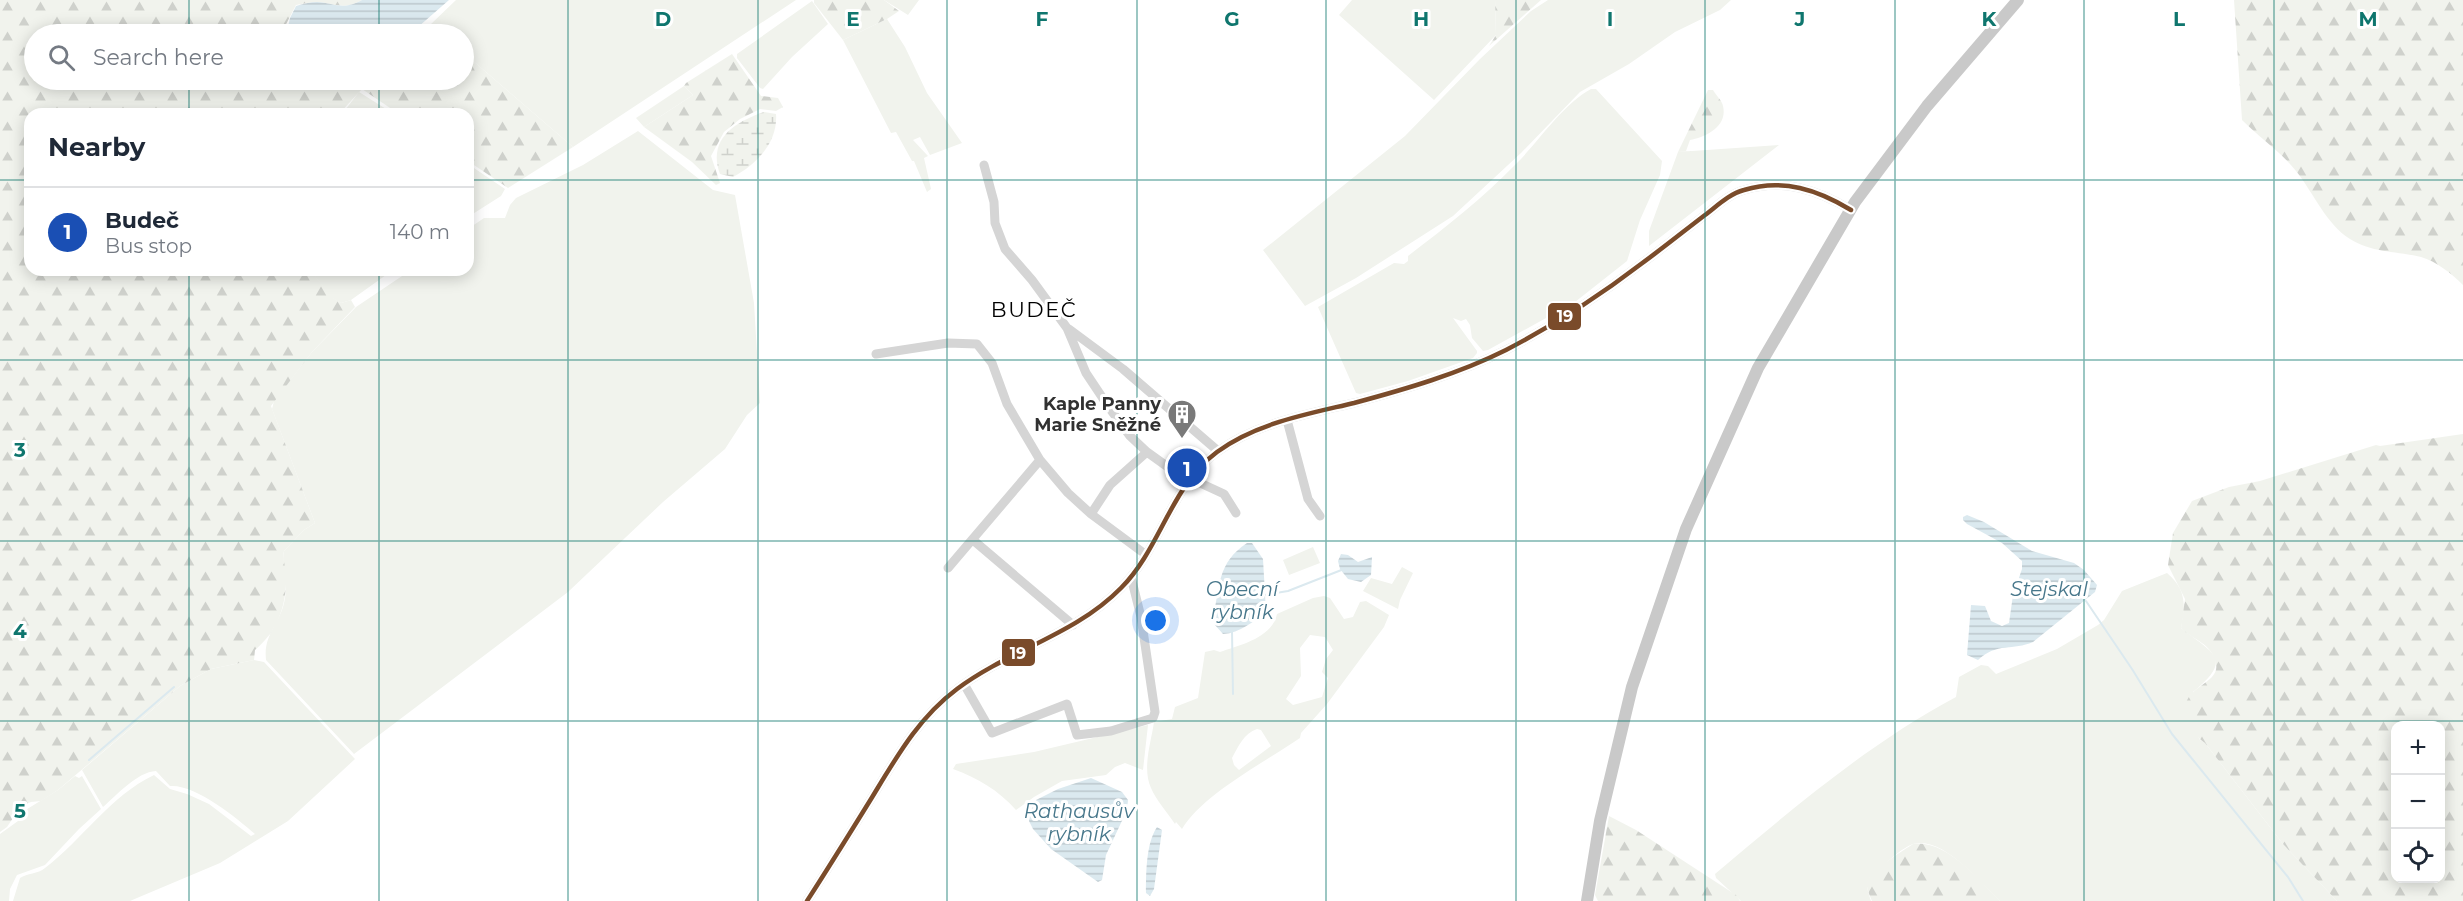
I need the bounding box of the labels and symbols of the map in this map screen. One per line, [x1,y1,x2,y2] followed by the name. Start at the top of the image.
[655,7,671,31] text: D
[846,7,860,31] text: E
[1036,7,1049,31] text: F
[1224,7,1240,31] text: G
[1413,7,1429,31] text: H
[1607,7,1613,31] text: I
[1794,7,1805,31] text: J
[1982,7,1998,31] text: K
[2173,7,2185,31] text: L
[2358,7,2378,31] text: M
[991,297,1077,322] district label: BUDEČ
[1547,302,1582,331] line badge: 19
[1557,307,1573,326] text: 19
[1034,393,1161,436] place label: Kaple Panny Marie Sněžné
[1166,398,1198,440] building icon: Kaple Panny Marie Sněžné
[13,438,26,462] text: 3
[1168,446,1206,490] pin: 1
[1206,577,1281,624] water label: Obecní rybník
[2010,577,2088,601] water label: Stejskal
[1141,606,1170,635] your location
[13,619,27,643] text: 4
[1001,638,1036,667] line badge: 19
[1010,644,1026,663] text: 19
[14,799,26,823] text: 5
[1024,799,1136,846] water label: Rathausův rybník

